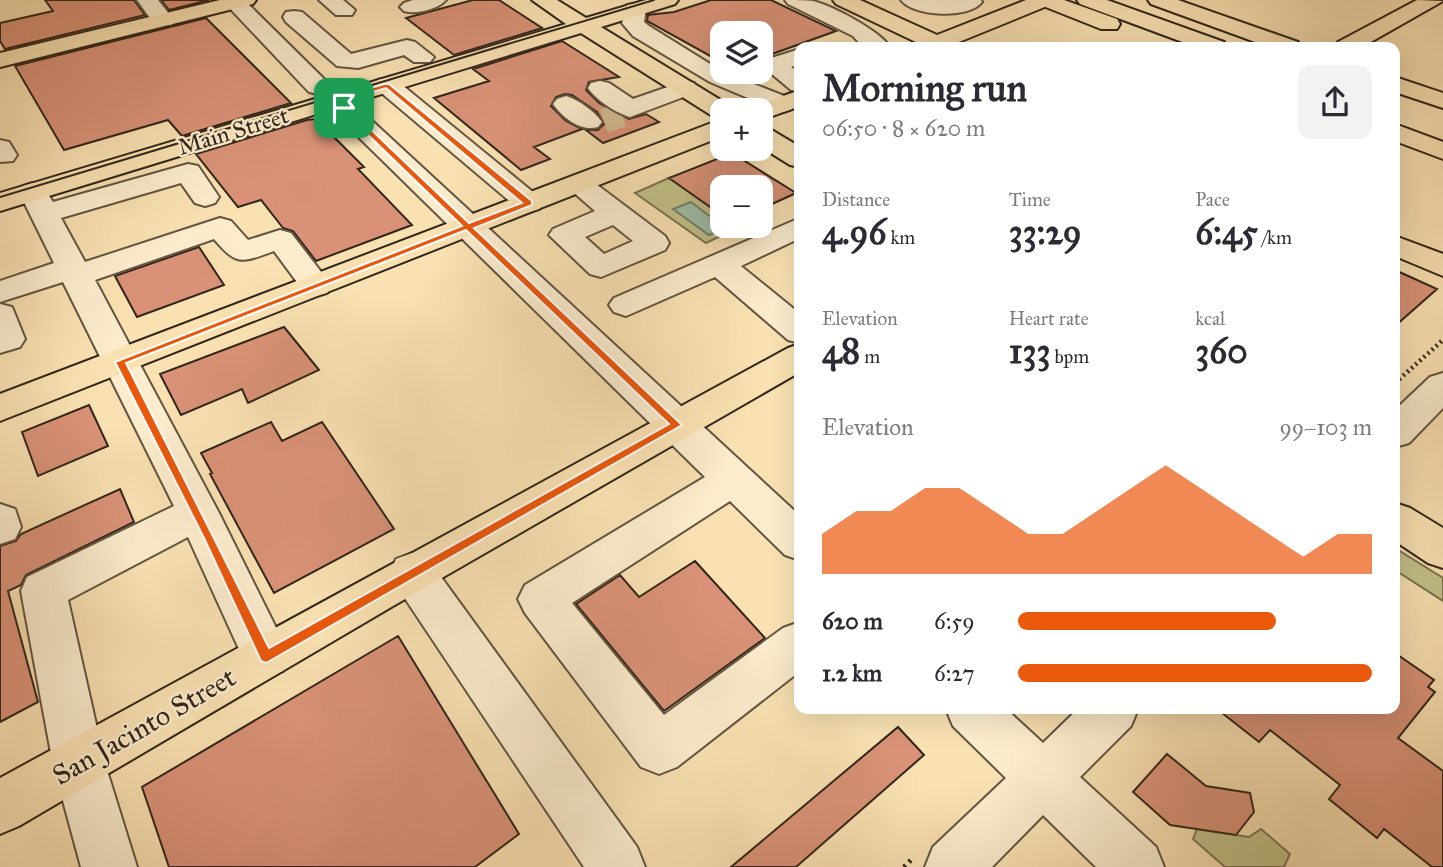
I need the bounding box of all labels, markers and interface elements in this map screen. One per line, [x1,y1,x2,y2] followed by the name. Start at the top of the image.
[710,21,773,238] map controls
[710,21,773,84] button: layers
[822,65,1027,111] text: Morning run
[1298,65,1372,139] button: share
[314,78,374,138] pin
[325,89,363,127] icon: arrive
[710,98,773,161] button: +
[174,101,292,161] street label: Main Street
[822,114,985,142] text: 06:50 · 8 × 620 m
[710,175,773,238] button: −
[822,188,890,211] text: Distance
[1009,188,1051,211] text: Time
[1195,188,1230,211] text: Pace
[822,211,886,254] text: 4.96
[1009,211,1082,254] text: 33:29
[1195,211,1258,254] text: 6:45
[886,226,915,249] text: km
[1258,226,1292,249] text: /km
[822,307,897,330] text: Elevation
[1009,307,1089,330] text: Heart rate
[1195,307,1225,330] text: kcal
[822,330,860,373] text: 48
[1009,330,1050,373] text: 133
[1195,330,1248,373] text: 360
[860,345,880,368] text: m
[1050,345,1089,368] text: bpm
[822,413,913,441] text: Elevation
[1279,413,1372,441] text: 99–103 m
[822,607,883,635] text: 620 m
[934,607,975,635] text: 6:59
[46,659,242,793] street label: San Jacinto Street
[822,659,882,687] text: 1.2 km
[934,659,975,687] text: 6:27

